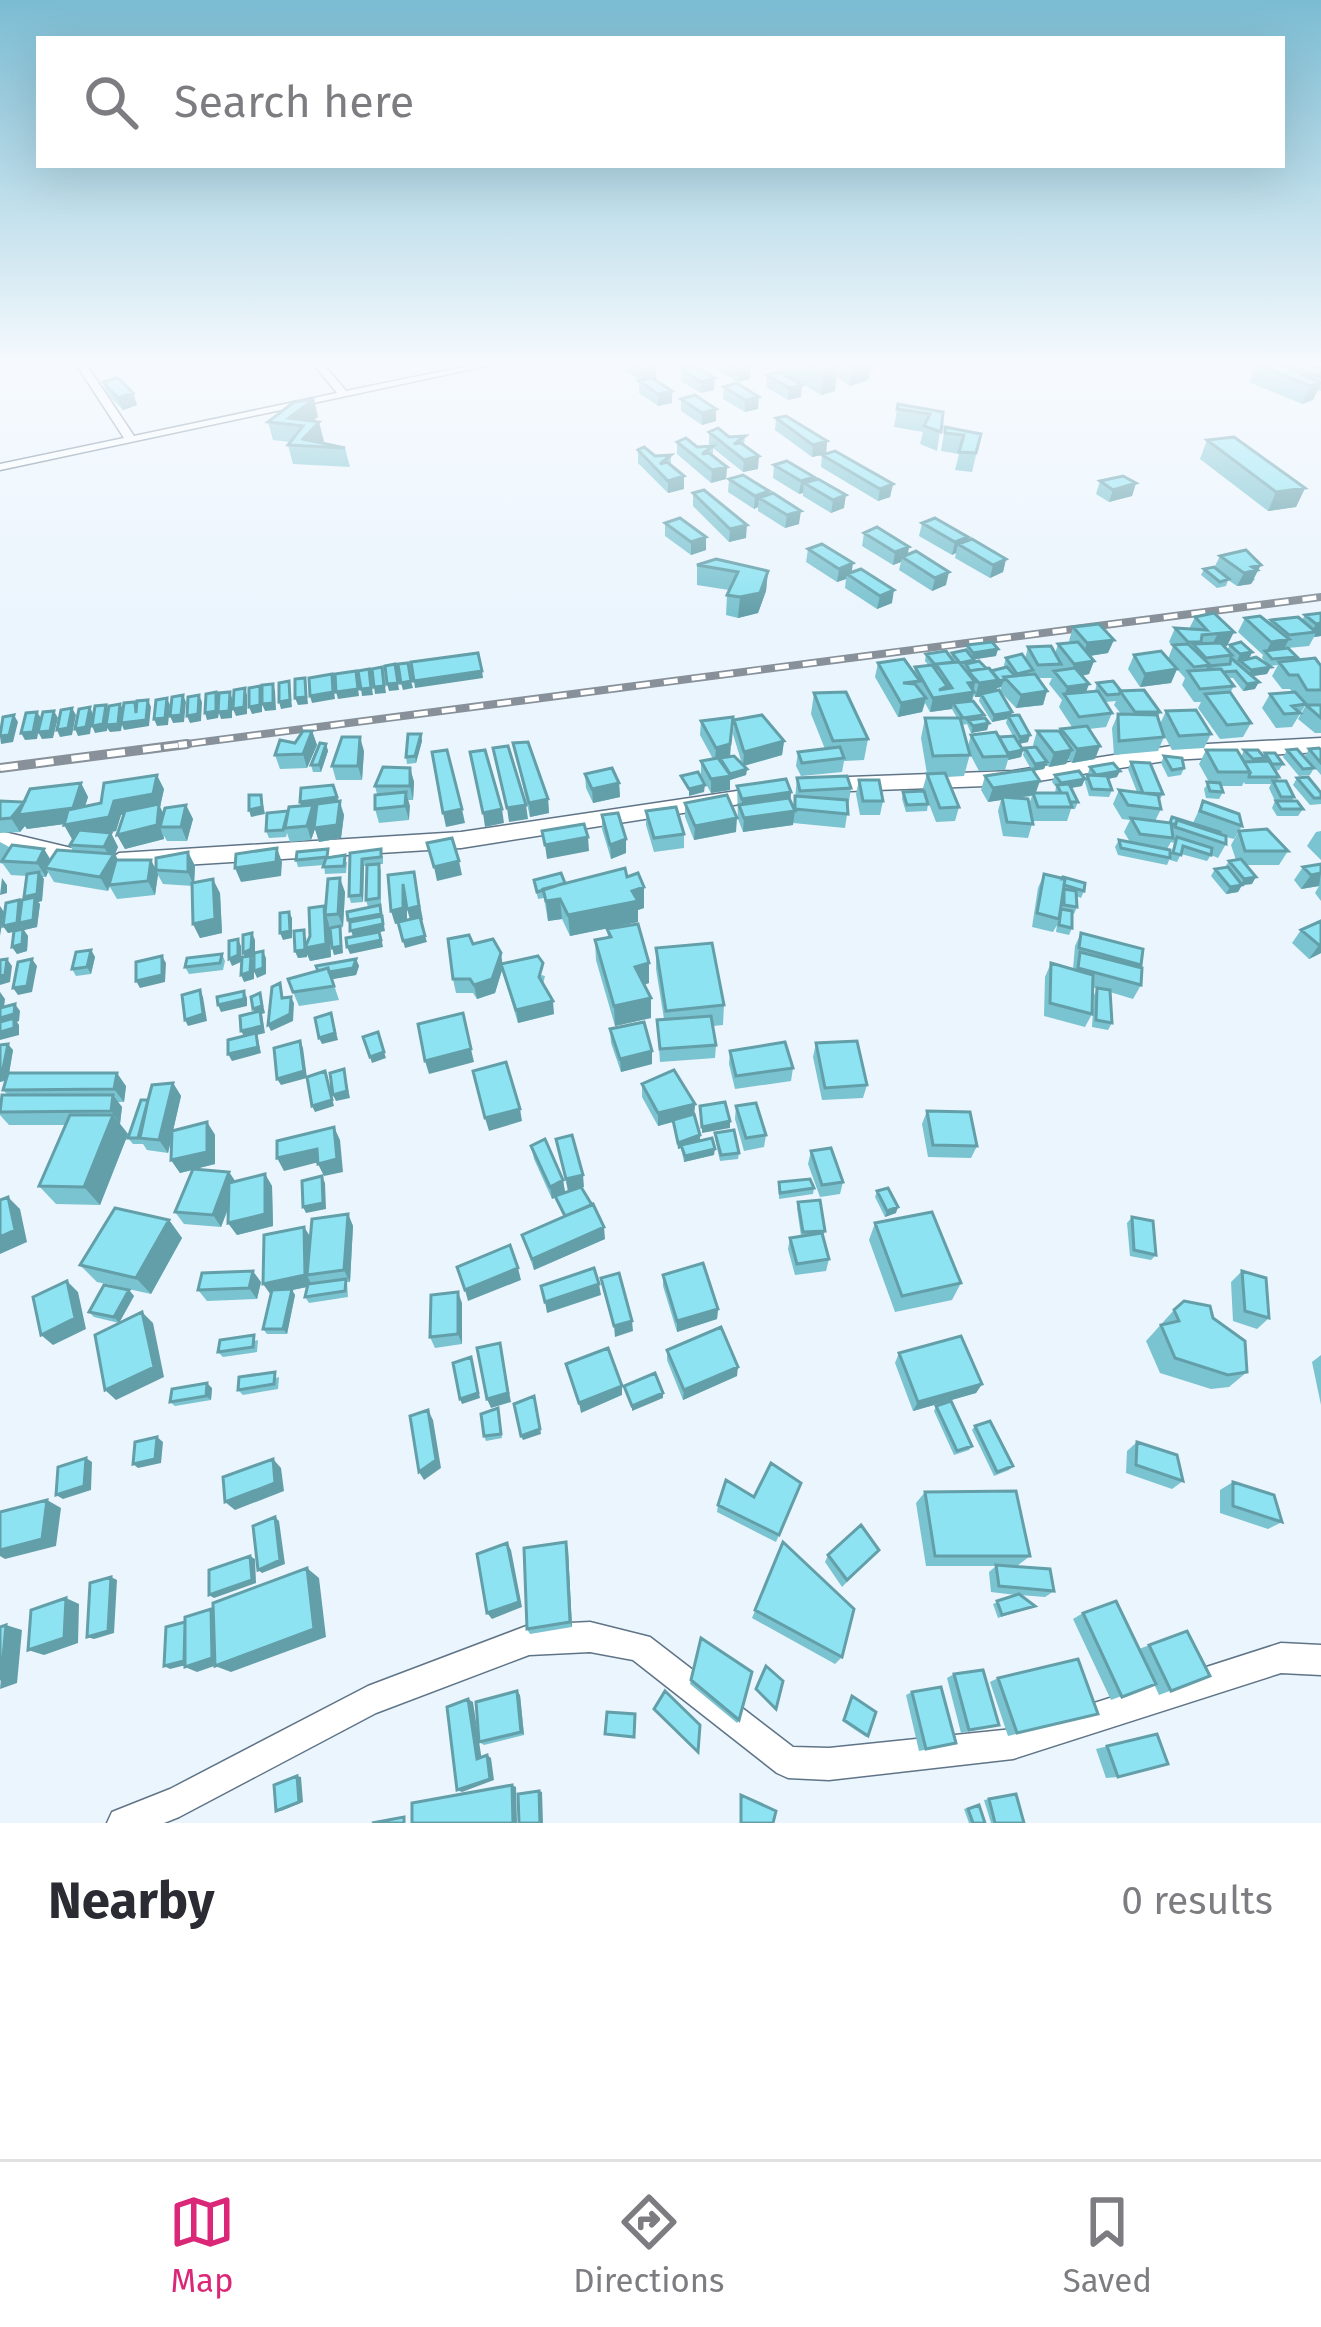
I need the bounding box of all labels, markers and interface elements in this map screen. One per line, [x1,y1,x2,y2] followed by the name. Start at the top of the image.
[36,36,1285,168] search box
[78,69,144,135] icon: search
[174,75,414,129] text: Search here
[48,1870,214,1932] text: Nearby
[1121,1878,1273,1924] text: 0 results
[169,2189,235,2301] tab: Map
[573,2189,725,2301] tab: Directions
[1063,2189,1152,2301] tab: Saved

